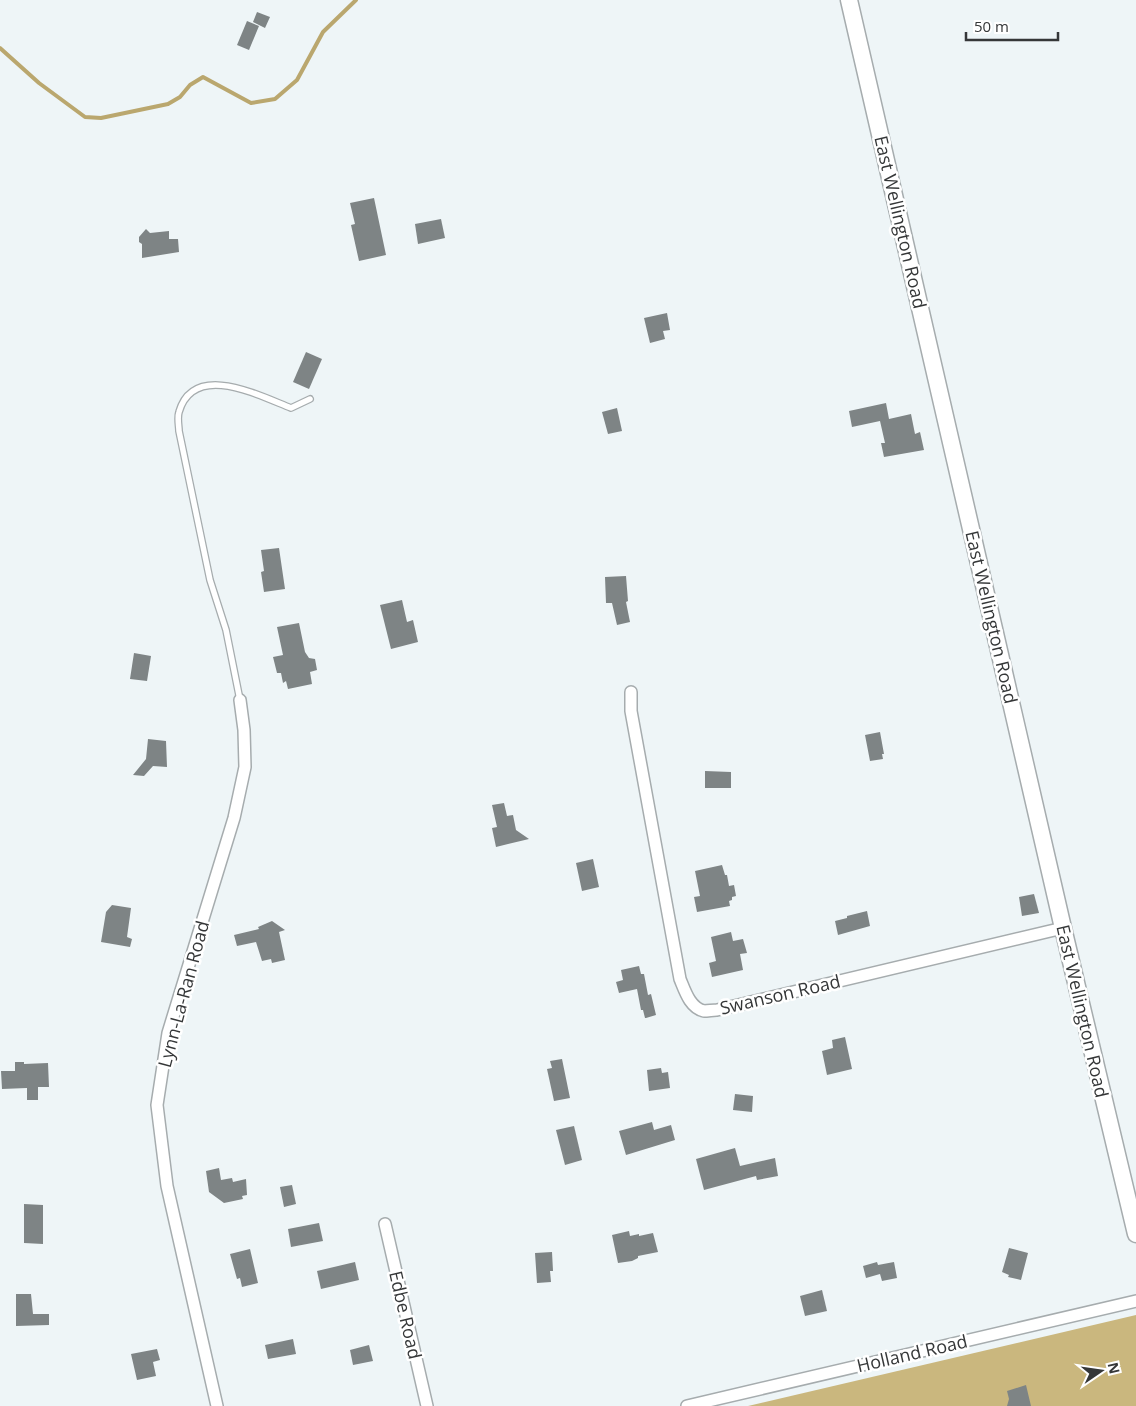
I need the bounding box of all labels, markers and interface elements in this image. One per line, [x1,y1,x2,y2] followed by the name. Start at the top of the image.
[966,10,1058,42] scale bar
[974,16,1009,36] text: 50 m
[869,133,933,311] street label: East Wellington Road
[960,528,1024,706] street label: East Wellington Road
[152,918,214,1070] street label: Lynn-La-Ran Road
[1051,922,1115,1100] street label: East Wellington Road
[717,968,843,1020] street label: Swanson Road
[384,1269,428,1361] street label: Edbe Road
[854,1329,970,1377] street label: Holland Road
[1076,1346,1126,1396] north arrow
[1104,1360,1125,1376] text: N

